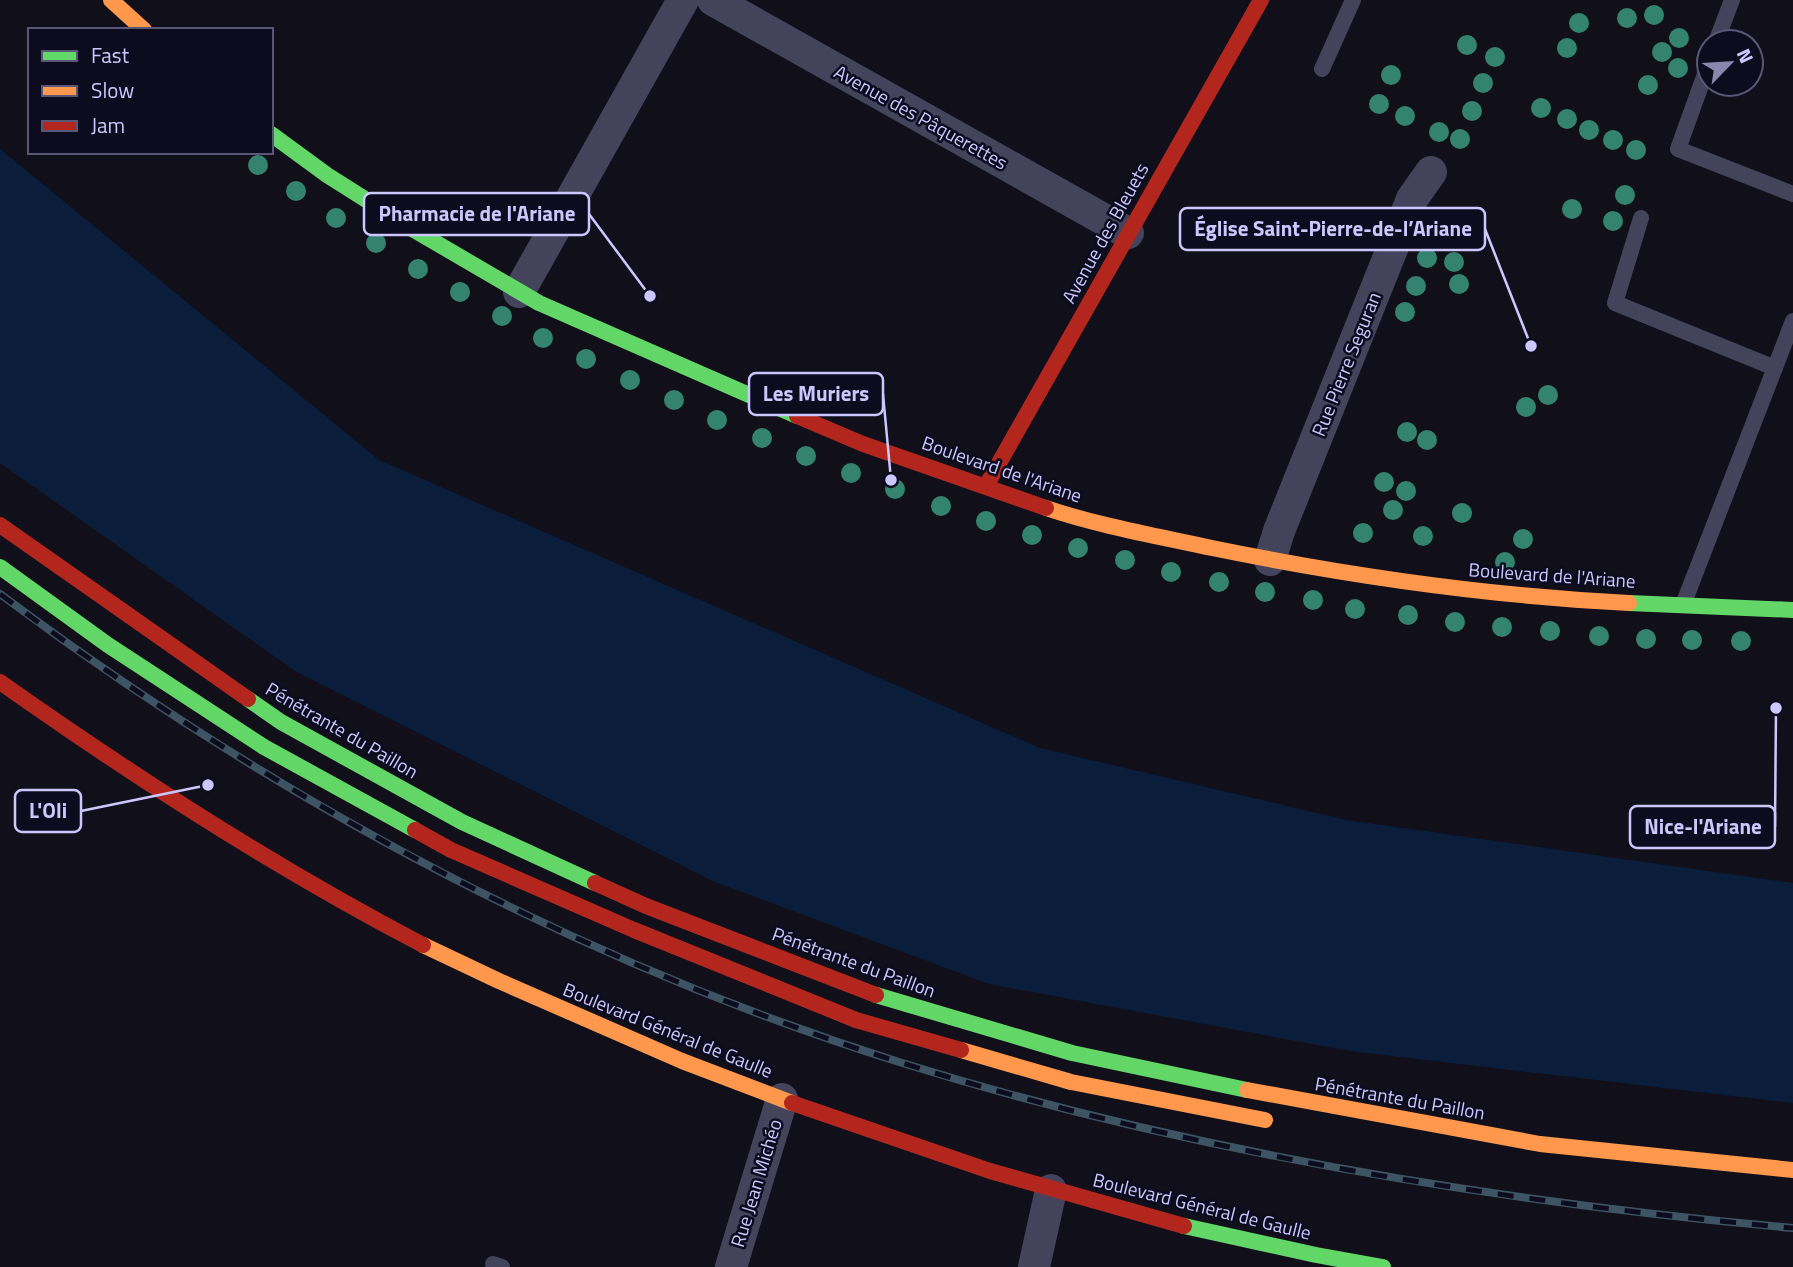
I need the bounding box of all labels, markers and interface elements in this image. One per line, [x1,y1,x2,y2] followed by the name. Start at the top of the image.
[28,28,273,154] legend
[1695,28,1765,98] north arrow
[91,39,130,71] text: Fast
[1730,44,1762,68] text: N
[829,57,1013,176] street label: Avenue des Pâquerettes
[91,74,134,106] text: Slow
[91,109,125,141] text: Jam
[1054,157,1155,308] street label: Avenue des Bleuets
[364,193,589,235] callout: Pharmacie de l'Ariane
[379,197,575,229] text: Pharmacie de l'Ariane
[1180,208,1485,250] callout: Église Saint-Pierre-de-l’Ariane
[1194,212,1472,244] text: Église Saint-Pierre-de-l’Ariane
[1303,287,1388,440] street label: Rue Pierre Seguran
[749,373,883,415] callout: Les Muriers
[763,377,869,409] text: Les Muriers
[918,428,1086,509] street label: Boulevard de l'Ariane
[1468,554,1637,595] street label: Boulevard de l'Ariane
[260,674,424,785] street label: Pénétrante du Paillon
[15,790,81,832] callout: L'Oli
[29,794,67,826] text: L'Oli
[1630,806,1775,848] callout: Nice-l'Ariane
[1644,810,1762,842] text: Nice-l'Ariane
[768,918,940,1005] street label: Pénétrante du Paillon
[559,974,777,1085] street label: Boulevard Général de Gaulle
[1313,1068,1487,1127] street label: Pénétrante du Paillon
[722,1115,789,1251] street label: Rue Jean Michéo
[1090,1164,1314,1247] street label: Boulevard Général de Gaulle

